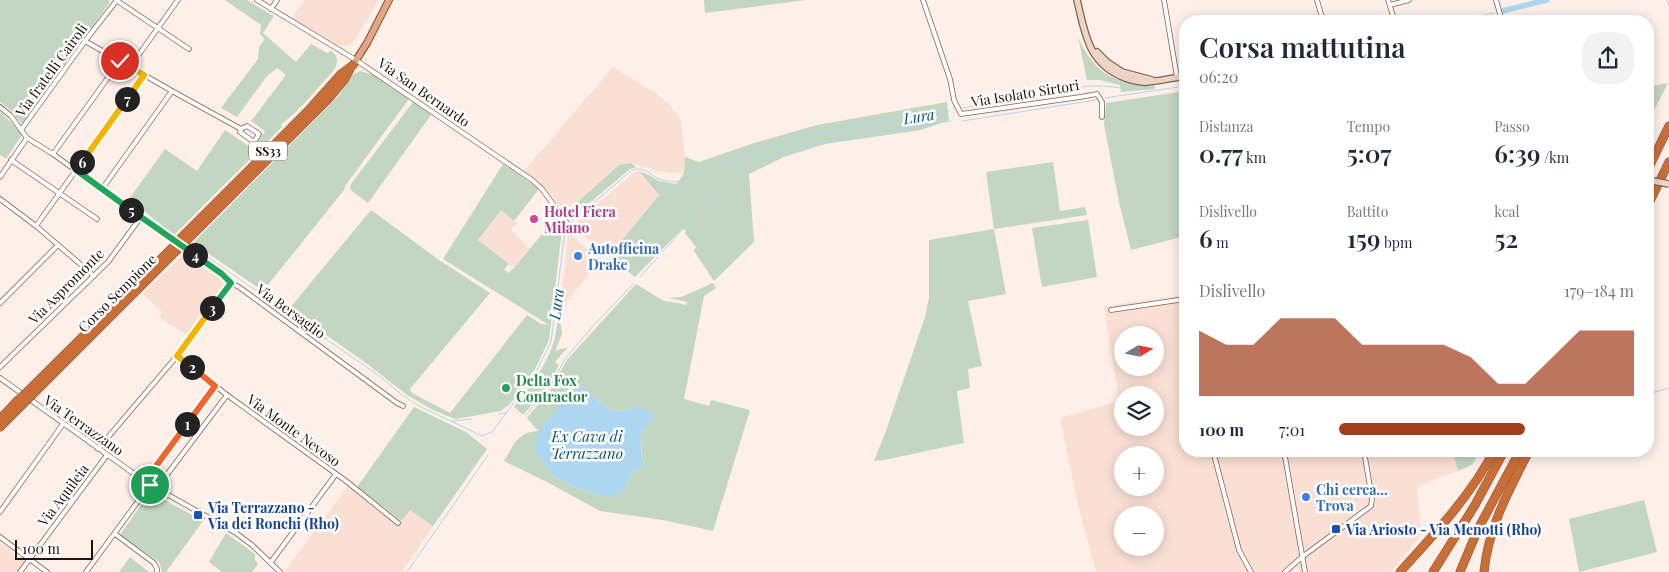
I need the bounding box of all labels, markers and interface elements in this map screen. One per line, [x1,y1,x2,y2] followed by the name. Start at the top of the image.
[10,20,91,121] street label: Via fratelli Cairoli
[1199,28,1406,65] text: Corsa mattutina
[1582,32,1634,84] button: share
[99,40,141,82] pin
[106,47,134,75] icon: check
[373,53,474,131] street label: Via San Bernardo
[1199,66,1238,87] text: 06:20
[969,75,1080,111] street label: Via Isolato Sirtori
[114,86,140,112] pin: 7
[124,90,131,109] text: 7
[901,104,936,128] water label: Lura
[1199,117,1253,136] text: Distanza
[1347,117,1390,136] text: Tempo
[1494,117,1530,136] text: Passo
[1199,136,1243,169] text: 0.77
[1347,136,1392,169] text: 5:07
[1494,136,1540,169] text: 6:39
[249,142,287,160] road number: SS33
[1243,148,1266,167] text: km
[1540,148,1569,167] text: /km
[70,150,94,174] pin: 6
[79,153,86,172] text: 6
[118,198,144,222] pin: 5
[128,201,135,220] text: 5
[544,202,617,237] place label: Hotel Fiera Milano
[1199,202,1257,221] text: Dislivello
[1347,202,1388,221] text: Battito
[1494,202,1519,221] text: kcal
[528,213,540,225] marker: Hotel Fiera Milano
[1199,221,1213,254] text: 6
[1347,221,1380,254] text: 159
[1494,221,1518,254] text: 52
[1213,233,1229,252] text: m
[1380,233,1412,252] text: bpm
[587,239,660,274] place label: Autofficina Drake
[182,242,208,268] pin: 4
[23,244,108,329] street label: Via Aspromonte
[192,246,199,265] text: 4
[74,250,160,336] street label: Corso Sempione
[572,250,584,262] marker: Autofficina Drake
[252,279,330,343] street label: Via Bersaglio
[1199,280,1265,301] text: Dislivello
[1564,280,1634,301] text: 179–184 m
[544,287,568,322] water label: Lura
[200,296,224,320] pin: 3
[209,299,216,318] text: 3
[1114,326,1164,376] north arrow
[1114,326,1164,556] map controls
[180,354,204,380] pin: 2
[189,358,196,377] text: 2
[516,371,588,406] place label: Delta Fox Contractor
[500,382,512,394] marker: Delta Fox Contractor
[1114,386,1164,436] button: layers
[243,389,345,471] street label: Via Monte Nevoso
[39,390,128,460] street label: Via Terrazzano
[174,412,200,436] pin: 1
[185,415,190,434] text: 1
[1199,419,1244,440] text: 100 m
[1279,419,1305,440] text: 7:01
[550,426,623,463] water label: Ex Cava di Terrazzano
[1114,446,1164,496] button: +
[33,460,93,531] street label: Via Aquileia
[129,464,171,506] pin
[136,471,164,499] icon: arrive
[1316,480,1388,515] place label: Chi cerca... Trova
[1300,491,1312,503] marker: Chi cerca... Trova
[207,498,339,533] place label: Via Terrazzano - Via dei Ronchi (Rho)
[1114,506,1164,556] button: −
[192,509,204,521] marker: Via Terrazzano - Via dei Ronchi (Rho)
[1345,520,1541,539] place label: Via Ariosto - Via Menotti (Rho)
[1330,523,1342,535] marker: Via Ariosto - Via Menotti (Rho)
[15,537,92,560] scale bar
[22,539,60,558] text: 100 m

